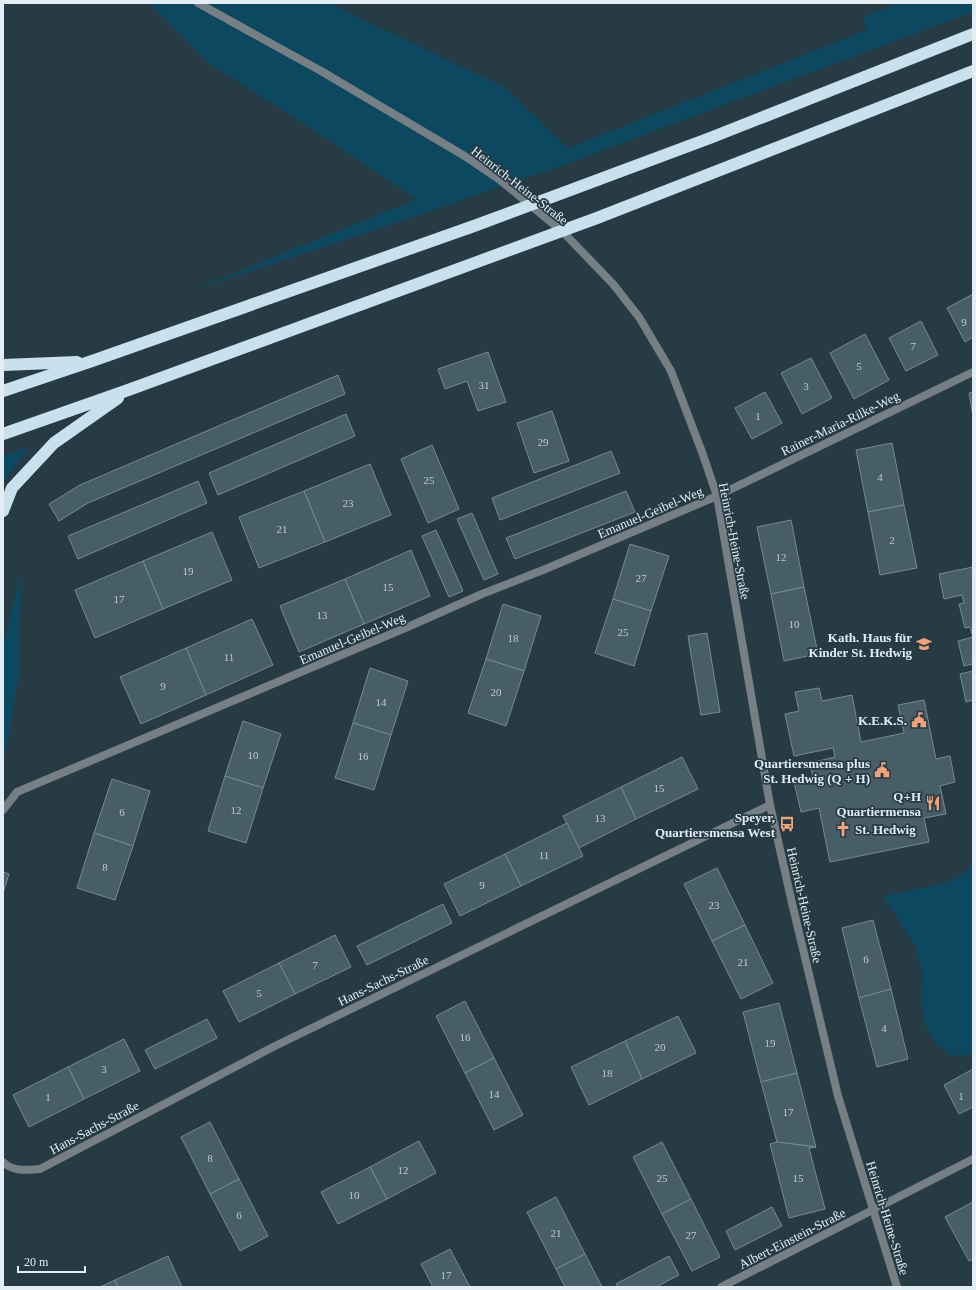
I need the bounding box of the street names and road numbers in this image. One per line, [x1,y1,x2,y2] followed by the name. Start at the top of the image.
[468,143,571,228] street label: Heinrich-Heine-Straße
[778,388,902,459] street label: Rainer-Maria-Rilke-Weg
[716,482,753,601] street label: Heinrich-Heine-Straße
[595,483,706,541] street label: Emanuel-Geibel-Weg
[297,609,408,667] street label: Emanuel-Geibel-Weg
[784,846,825,965] street label: Heinrich-Heine-Straße
[335,952,431,1009] street label: Hans-Sachs-Straße
[47,1097,142,1157] street label: Hans-Sachs-Straße
[863,1159,912,1277] street label: Heinrich-Heine-Straße
[736,1205,848,1272] street label: Albert-Einstein-Straße

